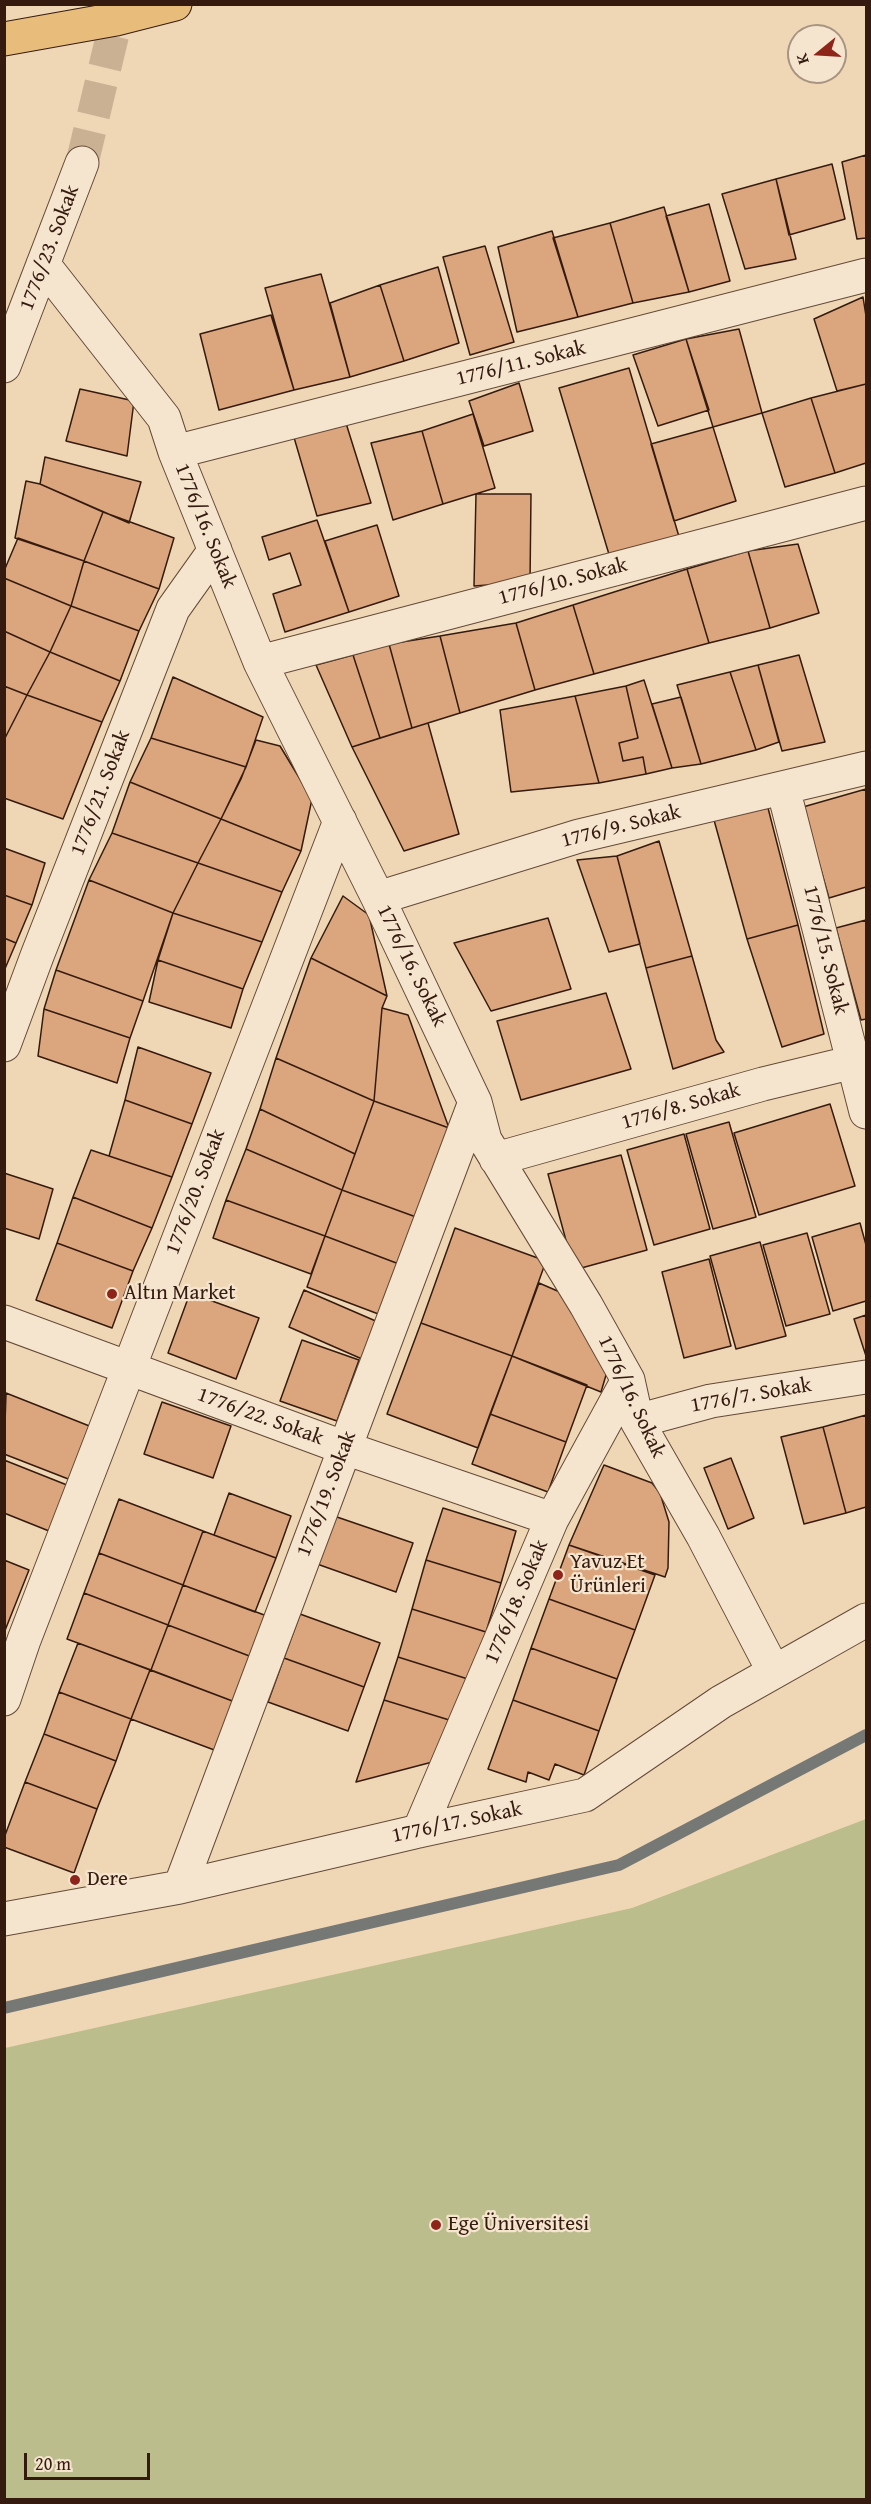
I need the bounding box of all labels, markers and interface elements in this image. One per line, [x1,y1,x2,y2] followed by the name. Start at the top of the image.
[787,24,847,84] north arrow
[789,50,815,67] text: K
[14,182,86,314] street label: 1776/23. Sokak
[454,336,588,392] street label: 1776/11. Sokak
[168,460,242,592] street label: 1776/16. Sokak
[496,553,630,611] street label: 1776/10. Sokak
[65,727,137,859] street label: 1776/21. Sokak
[559,800,683,854] street label: 1776/9. Sokak
[797,883,853,1017] street label: 1776/15. Sokak
[371,901,451,1031] street label: 1776/16. Sokak
[619,1078,743,1136] street label: 1776/8. Sokak
[160,1126,232,1258] street label: 1776/20. Sokak
[124,1281,236,1307] place label: Altın Market
[105,1287,119,1301] marker: Altın Market
[592,1332,670,1462] street label: 1776/16. Sokak
[689,1373,813,1419] street label: 1776/7. Sokak
[193,1382,327,1452] street label: 1776/22. Sokak
[291,1428,363,1560] street label: 1776/19. Sokak
[480,1536,554,1668] street label: 1776/18. Sokak
[570,1550,646,1600] place label: Yavuz Et Ürünleri
[551,1568,565,1582] marker: Yavuz Et Ürünleri
[390,1797,524,1849] street label: 1776/17. Sokak
[87,1867,128,1893] place label: Dere
[68,1873,82,1887] marker: Dere
[448,2212,589,2238] place label: Ege Üniversitesi
[429,2218,443,2232] marker: Ege Üniversitesi
[27,2441,153,2479] scale bar
[35,2450,71,2477] text: 20 m

